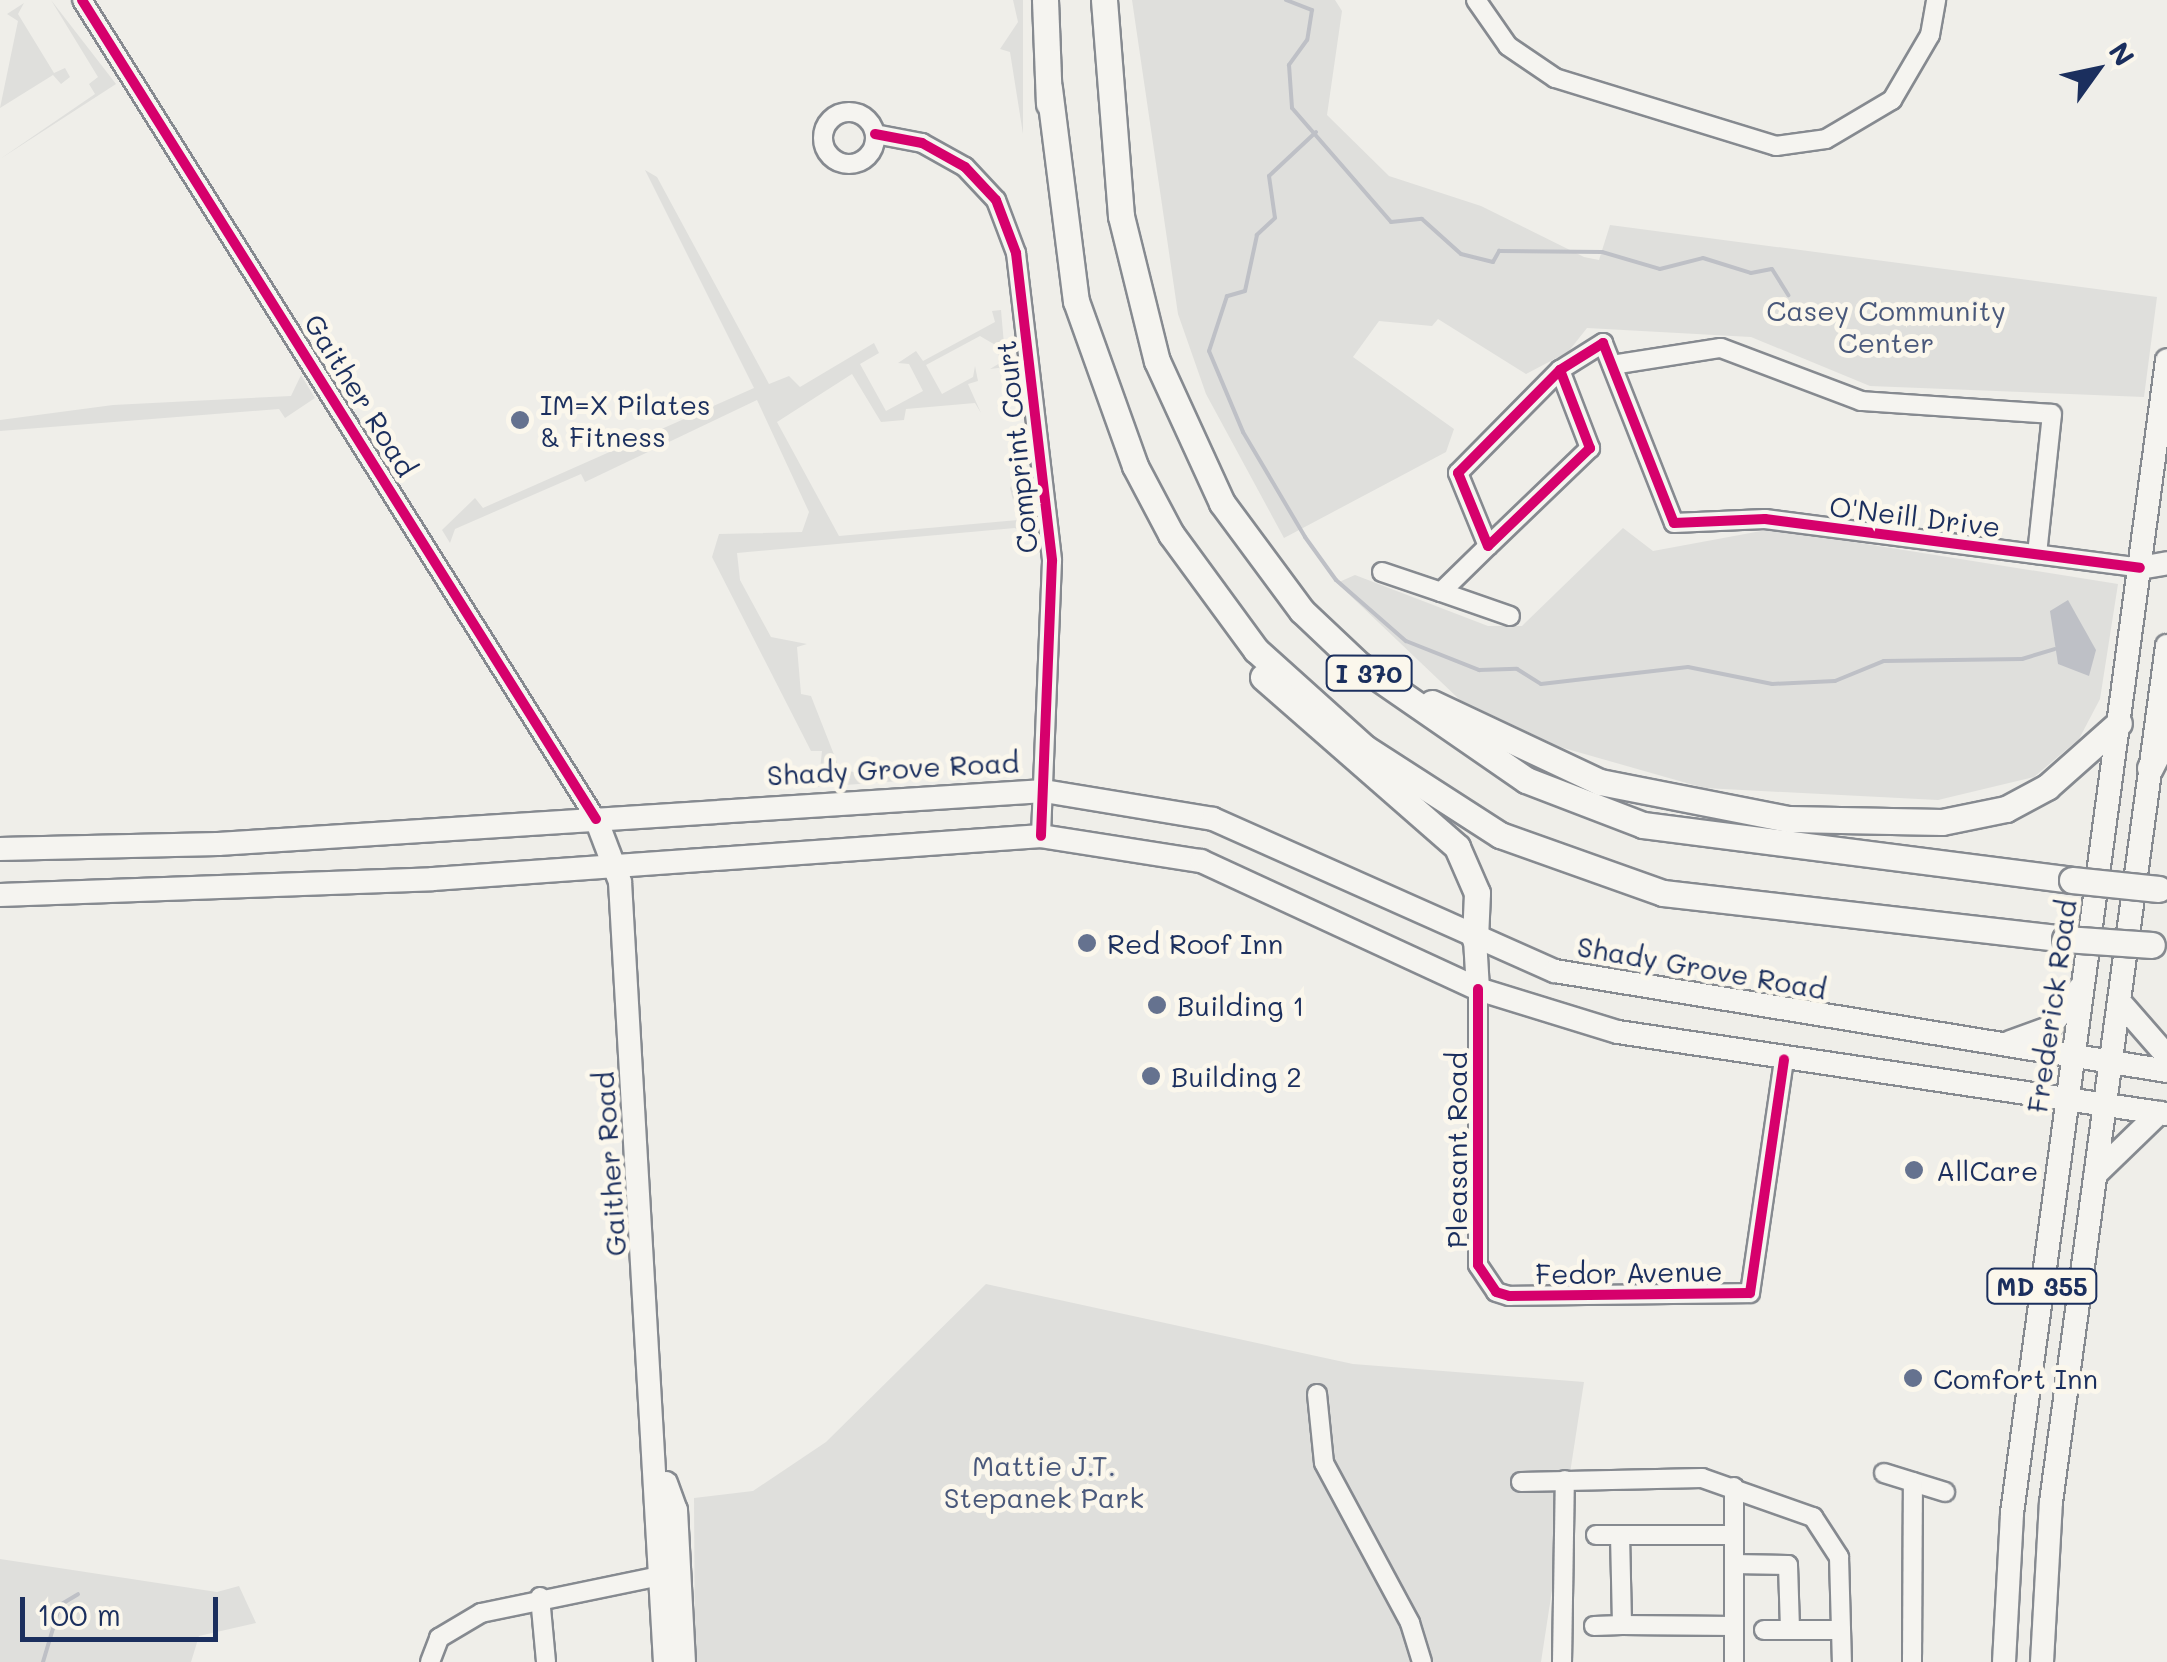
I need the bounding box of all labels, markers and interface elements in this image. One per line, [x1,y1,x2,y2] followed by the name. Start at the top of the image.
[2047,20,2147,120] north arrow
[2101,35,2143,72] text: N
[1766,293,2006,359] park label: Casey Community Center
[298,308,424,482] street label: Gaither Road
[988,339,1044,555] street label: Comprint Court
[540,387,711,453] place label: IM=X Pilates & Fitness
[509,409,531,431] marker: IM=X Pilates & Fitness
[1828,489,2002,543] street label: O'Neill Drive
[1324,653,1414,693] road number: I 370
[766,745,1020,791] street label: Shady Grove Road
[2019,897,2083,1115] street label: Frederick Road
[1107,926,1283,960] place label: Red Roof Inn
[1575,929,1829,1005] street label: Shady Grove Road
[1076,932,1098,954] marker: Red Roof Inn
[1177,988,1305,1022] place label: Building 1
[1146,994,1168,1016] marker: Building 1
[1439,1052,1473,1248] street label: Pleasant Road
[1171,1059,1302,1093] place label: Building 2
[1140,1065,1162,1087] marker: Building 2
[586,1071,632,1257] street label: Gaither Road
[1936,1153,2038,1187] place label: AllCare
[1901,1157,1927,1183] marker: AllCare
[1535,1254,1723,1290] street label: Fedor Avenue
[1984,1266,2100,1306] road number: MD 355
[1933,1361,2098,1395] place label: Comfort Inn
[1902,1367,1924,1389] marker: Comfort Inn
[944,1448,1144,1514] park label: Mattie J.T. Stepanek Park
[25,1577,222,1639] scale bar
[37,1594,121,1634] text: 100 m

